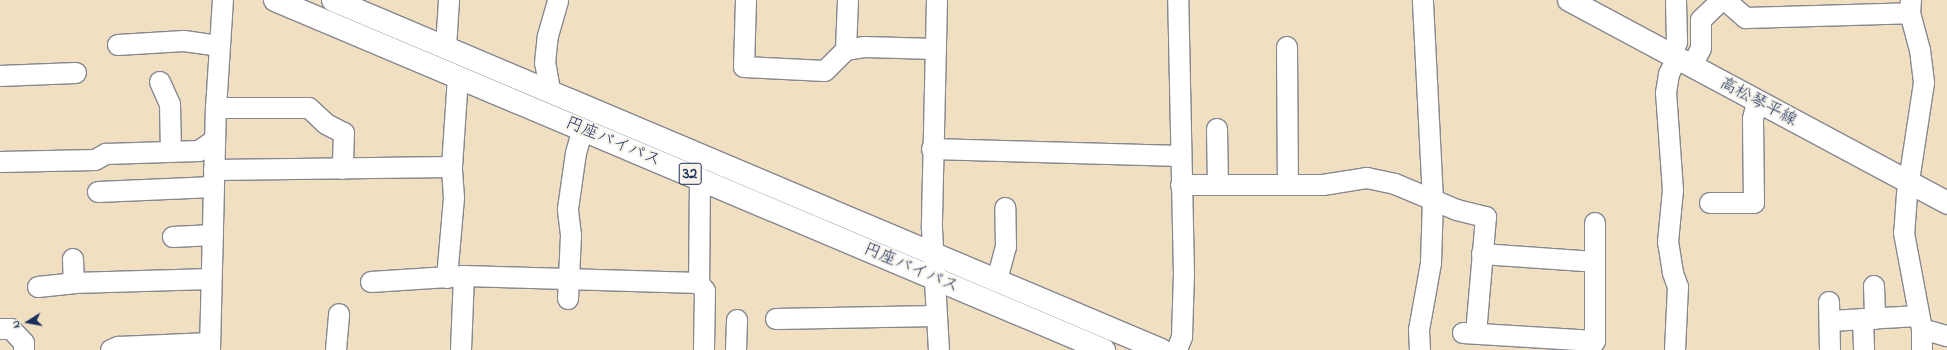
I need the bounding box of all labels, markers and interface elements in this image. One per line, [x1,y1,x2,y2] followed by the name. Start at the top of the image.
[1716,73,1800,131] street label: 高松琴平線
[562,113,664,171] street label: 円座バイパス
[678,160,702,188] road number: 32
[860,239,962,297] street label: 円座バイパス
[8,302,48,342] north arrow
[8,319,25,329] text: N

